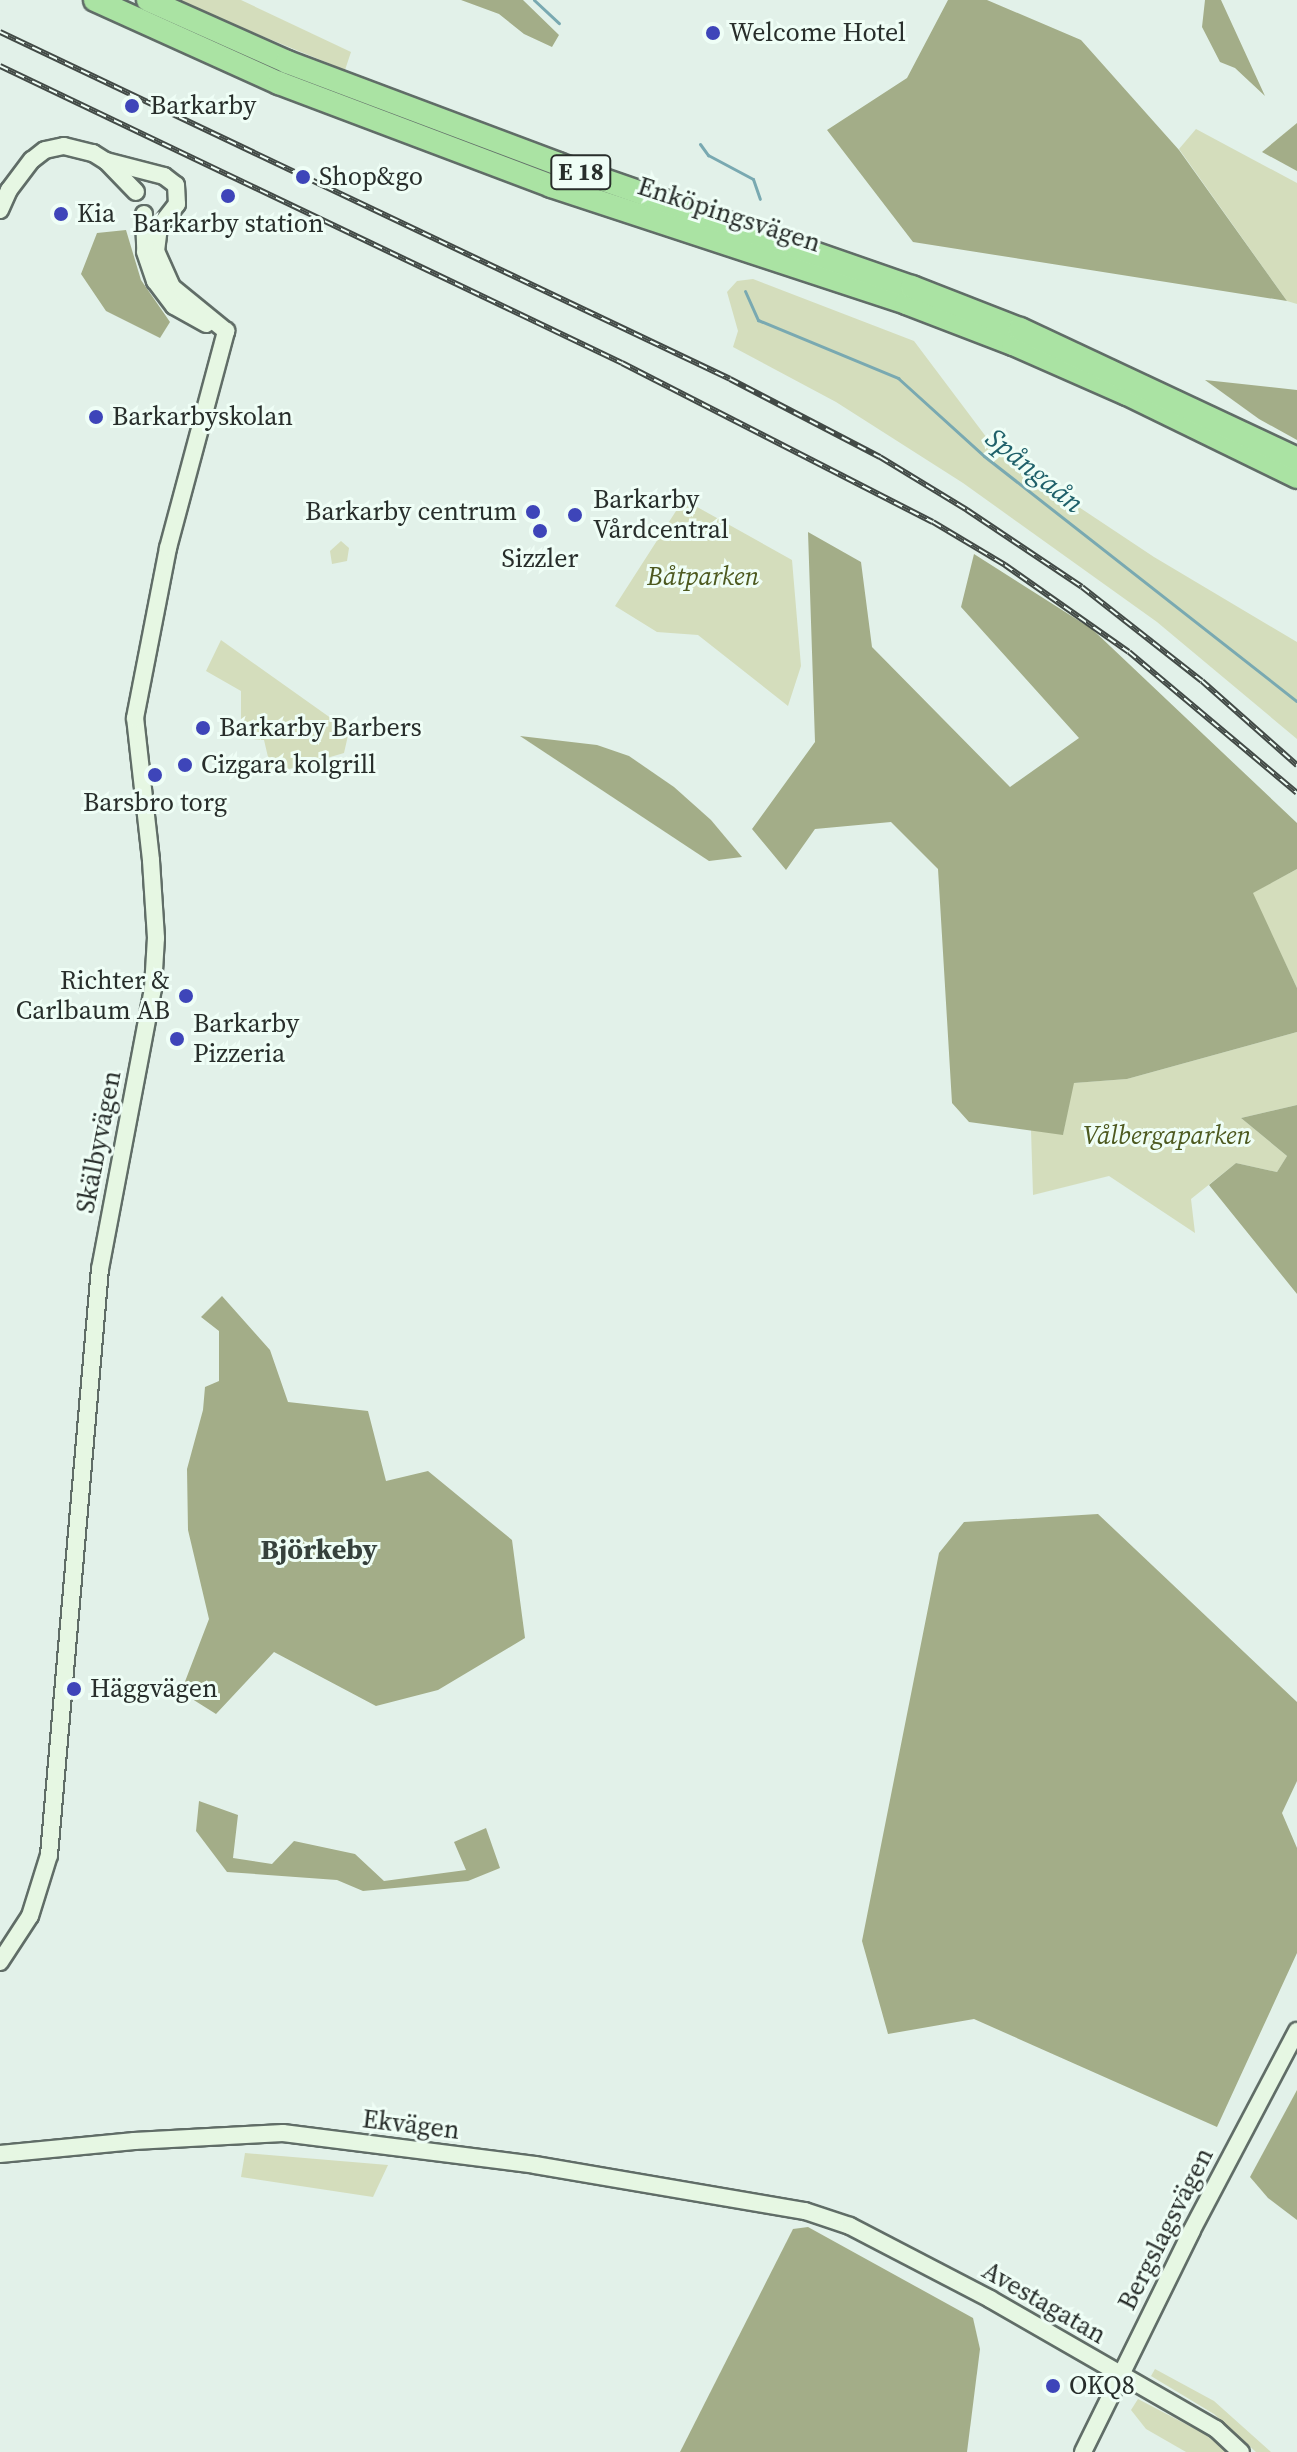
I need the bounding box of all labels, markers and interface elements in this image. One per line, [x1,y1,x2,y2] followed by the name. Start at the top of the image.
[729,17,906,49] place label: Welcome Hotel
[704,24,722,42] marker: Welcome Hotel
[150,90,256,122] place label: Barkarby
[121,95,143,117] marker: Barkarby
[549,152,613,192] road number: E 18
[319,161,423,193] place label: Shop&go
[294,168,312,186] marker: Shop&go
[634,171,824,259] street label: Enköpingsvägen
[219,187,237,205] marker: Barkarby station
[77,198,115,230] place label: Kia
[52,205,70,223] marker: Kia
[132,208,324,240] place label: Barkarby station
[112,401,293,433] place label: Barkarbyskolan
[87,408,105,426] marker: Barkarbyskolan
[979,420,1091,520] water label: Spångaån
[593,484,729,546] place label: Barkarby Vårdcentral
[305,496,517,528] place label: Barkarby centrum
[524,503,542,521] marker: Barkarby centrum
[564,504,586,526] marker: Barkarby Vårdcentral
[531,522,549,540] marker: Sizzler
[502,543,578,575] place label: Sizzler
[647,561,759,593] park label: Båtparken
[219,712,422,744] place label: Barkarby Barbers
[194,719,212,737] marker: Barkarby Barbers
[201,749,376,781] place label: Cizgara kolgrill
[176,756,194,774] marker: Cizgara kolgrill
[146,766,164,784] marker: Barsbro torg
[83,787,227,819] place label: Barsbro torg
[16,965,170,1026] place label: Richter & Carlbaum AB
[177,987,195,1005] marker: Richter & Carlbaum AB
[193,1008,299,1070] place label: Barkarby Pizzeria
[168,1030,186,1048] marker: Barkarby Pizzeria
[70,1068,128,1216] street label: Skälbyvägen
[1083,1120,1251,1152] park label: Vålbergaparken
[260,1532,378,1566] district label: Björkeby
[90,1673,218,1705] place label: Häggvägen
[65,1680,83,1698] marker: Häggvägen
[361,2104,461,2146] street label: Ekvägen
[1112,2143,1220,2315] street label: Bergslagsvägen
[977,2255,1111,2351] street label: Avestagatan
[1069,2370,1135,2402] place label: OKQ8
[1044,2377,1062,2395] marker: OKQ8

